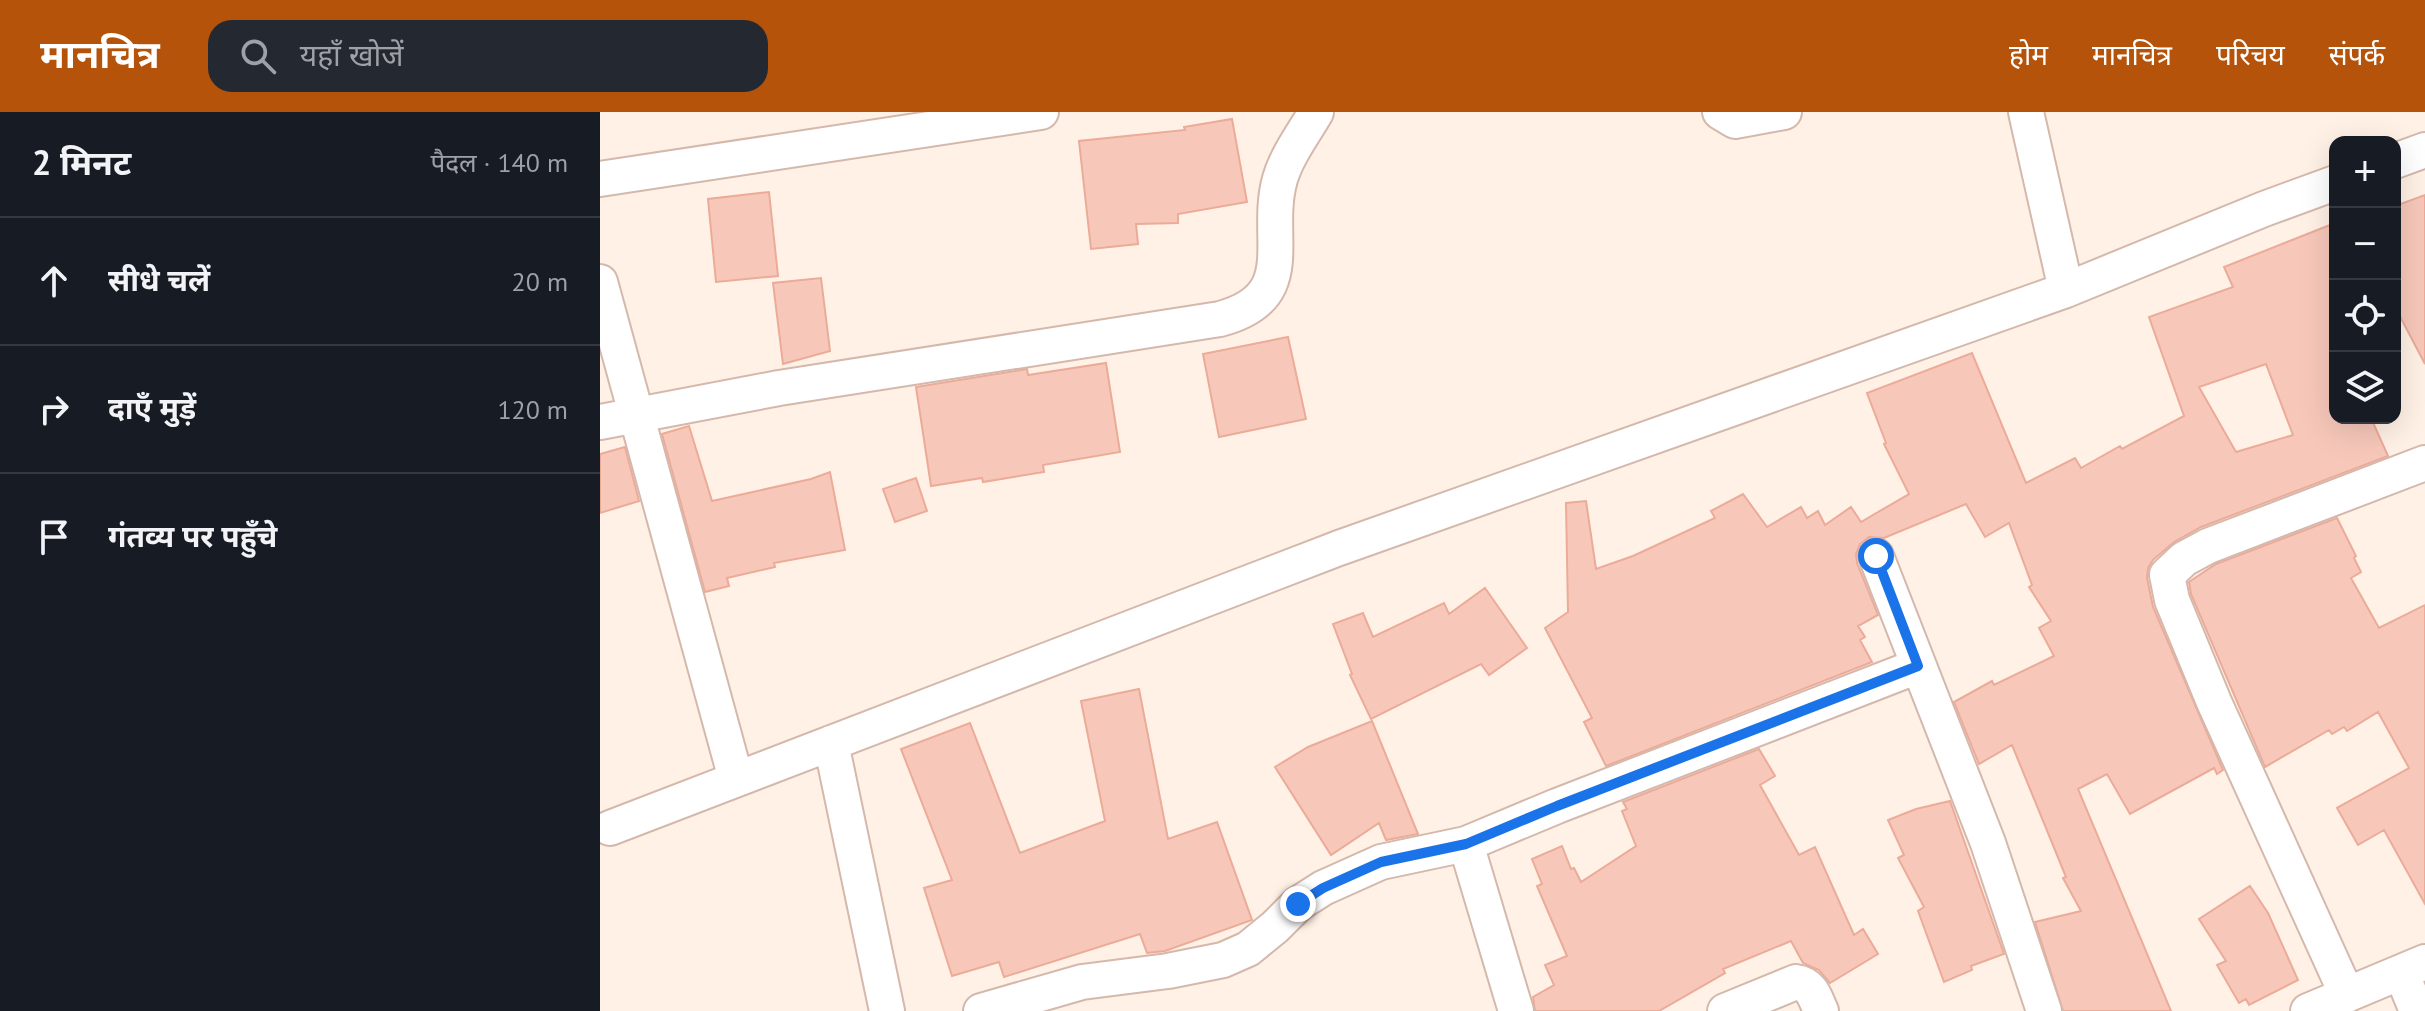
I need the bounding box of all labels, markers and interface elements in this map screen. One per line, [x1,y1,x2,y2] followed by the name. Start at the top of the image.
[208,20,768,92] search box
[40,29,160,78] text: मानचित्र
[236,34,280,78] icon: search
[300,35,403,74] text: यहाँ खोजें
[2009,36,2048,73] text: होम
[2092,36,2172,73] text: मानचित्र
[2216,36,2285,73] text: परिचय
[2329,36,2385,73] text: संपर्क
[2329,136,2401,424] map controls
[2329,136,2401,208] button: +
[32,140,131,184] text: 2 मिनट
[430,146,568,179] text: पैदल · 140 m
[2329,208,2401,280] button: −
[32,259,76,303] icon: ahead
[108,260,210,299] text: सीधे चलें
[512,265,568,298] text: 20 m
[2329,280,2401,352] button: locate
[2329,352,2401,424] button: layers
[32,387,76,431] icon: right
[108,388,196,427] text: दाएँ मुड़ें
[497,393,568,426] text: 120 m
[32,515,76,559] icon: arrive
[108,516,277,555] text: गंतव्य पर पहुँचे
[1858,538,1894,574] route start
[1280,886,1316,922] route end

